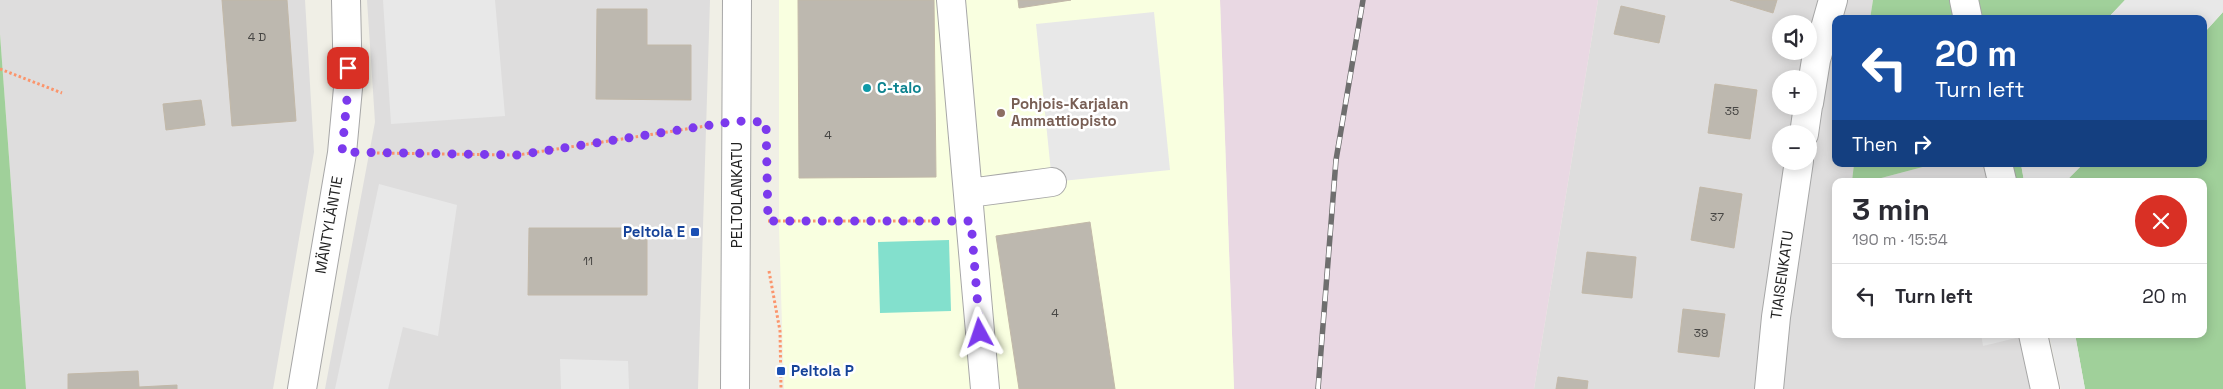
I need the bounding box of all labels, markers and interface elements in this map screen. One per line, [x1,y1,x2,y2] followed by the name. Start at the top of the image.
[1772,15,1817,170] map controls
[1772,15,1817,60] button: sound
[248,29,266,45] house number: 4 D
[1935,32,2017,76] text: 20 m
[1852,35,1917,100] icon: left
[327,47,369,89] pin
[334,54,362,82] icon: arrive
[1772,70,1817,115] button: +
[1935,75,2025,103] text: Turn left
[877,78,922,97] place label: C-talo
[861,82,873,94] marker: C-talo
[1011,94,1128,130] place label: Pohjois-Karjalan Ammattiopisto
[1725,103,1739,119] house number: 35
[995,107,1007,119] marker: Pohjois-Karjalan Ammattiopisto
[1772,125,1817,170] button: −
[824,127,832,143] house number: 4
[1908,130,1936,158] icon: right
[1852,132,1898,157] text: Then
[727,142,746,248] street label: PELTOLANKATU
[311,175,346,275] street label: MÄNTYLÄNTIE
[1852,190,1930,229] text: 3 min
[2135,195,2187,247] button: close
[1710,209,1724,225] house number: 37
[623,222,685,241] place label: Peltola E
[689,226,701,238] marker: Peltola E
[1766,229,1797,321] street label: TIAISENKATU
[1852,229,1948,250] text: 190 m · 15:54
[583,253,593,269] house number: 11
[1852,282,1880,310] icon: left
[1895,284,1973,309] text: Turn left
[2142,284,2187,309] text: 20 m
[1051,305,1059,321] house number: 4
[953,306,1005,358] position arrow
[1694,325,1708,341] house number: 39
[791,361,854,380] place label: Peltola P
[775,365,787,377] marker: Peltola P

